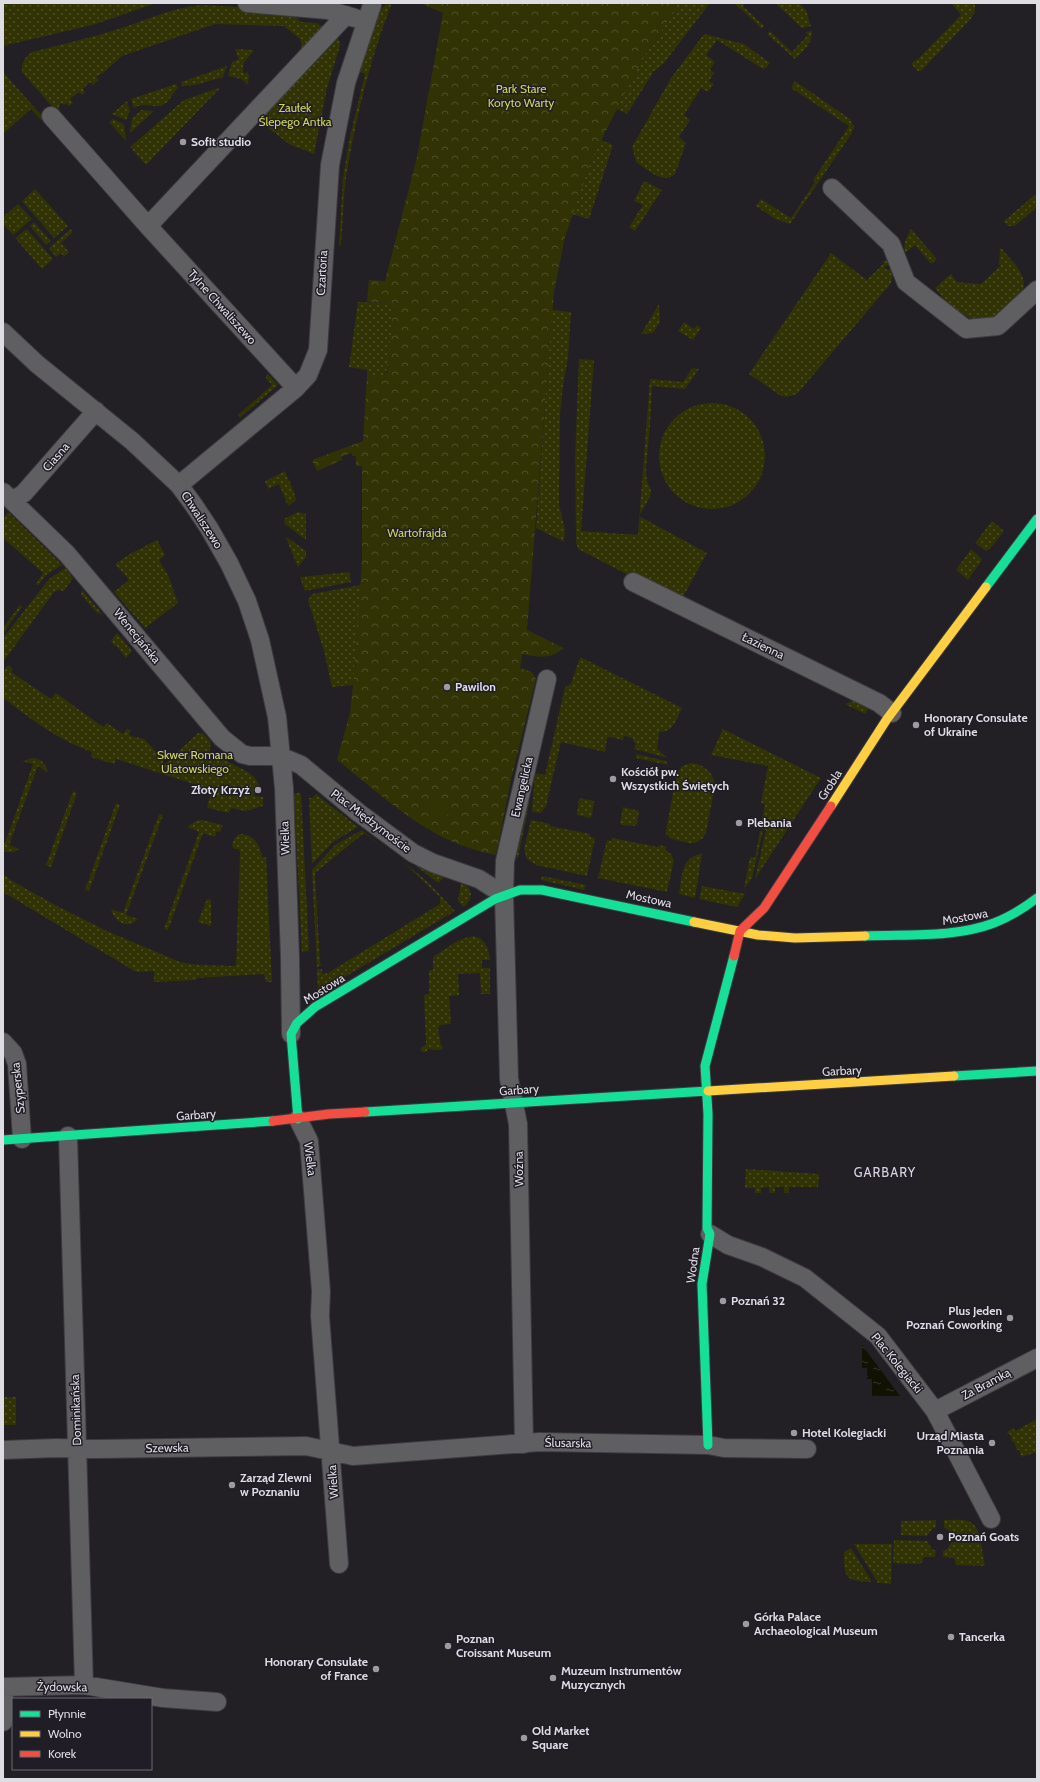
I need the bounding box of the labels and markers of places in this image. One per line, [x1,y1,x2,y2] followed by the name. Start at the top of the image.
[191,134,251,149] place label: Sofit studio
[178,137,188,147] marker: Sofit studio
[455,679,496,694] place label: Pawilon
[442,682,452,692] marker: Pawilon
[924,710,1028,739] place label: Honorary Consulate of Ukraine
[911,720,921,730] marker: Honorary Consulate of Ukraine
[621,764,729,793] place label: Kościół pw. Wszystkich Świętych
[608,774,618,784] marker: Kościół pw. Wszystkich Świętych
[191,782,250,797] place label: Złoty Krzyż
[253,785,263,795] marker: Złoty Krzyż
[747,815,792,830] place label: Plebania
[734,818,744,828] marker: Plebania
[731,1293,785,1308] place label: Poznań 32
[718,1296,728,1306] marker: Poznań 32
[906,1303,1002,1332] place label: Plus Jeden Poznań Coworking
[1005,1313,1015,1323] marker: Plus Jeden Poznań Coworking
[802,1425,886,1440] place label: Hotel Kolegiacki
[789,1428,799,1438] marker: Hotel Kolegiacki
[917,1428,984,1457] place label: Urząd Miasta Poznania
[987,1438,997,1448] marker: Urząd Miasta Poznania
[240,1470,312,1499] place label: Zarząd Zlewni w Poznaniu
[227,1480,237,1490] marker: Zarząd Zlewni w Poznaniu
[948,1529,1019,1544] place label: Poznań Goats
[935,1532,945,1542] marker: Poznań Goats
[754,1609,878,1638] place label: Górka Palace Archaeological Museum
[741,1619,751,1629] marker: Górka Palace Archaeological Museum
[959,1629,1005,1644] place label: Tancerka
[456,1631,551,1660] place label: Poznan Croissant Museum
[946,1632,956,1642] marker: Tancerka
[443,1641,453,1651] marker: Poznan Croissant Museum
[264,1654,368,1683] place label: Honorary Consulate of France
[561,1663,682,1692] place label: Muzeum Instrumentów Muzycznych
[371,1664,381,1674] marker: Honorary Consulate of France
[548,1673,558,1683] marker: Muzeum Instrumentów Muzycznych
[532,1723,589,1752] place label: Old Market Square
[519,1733,529,1743] marker: Old Market Square

